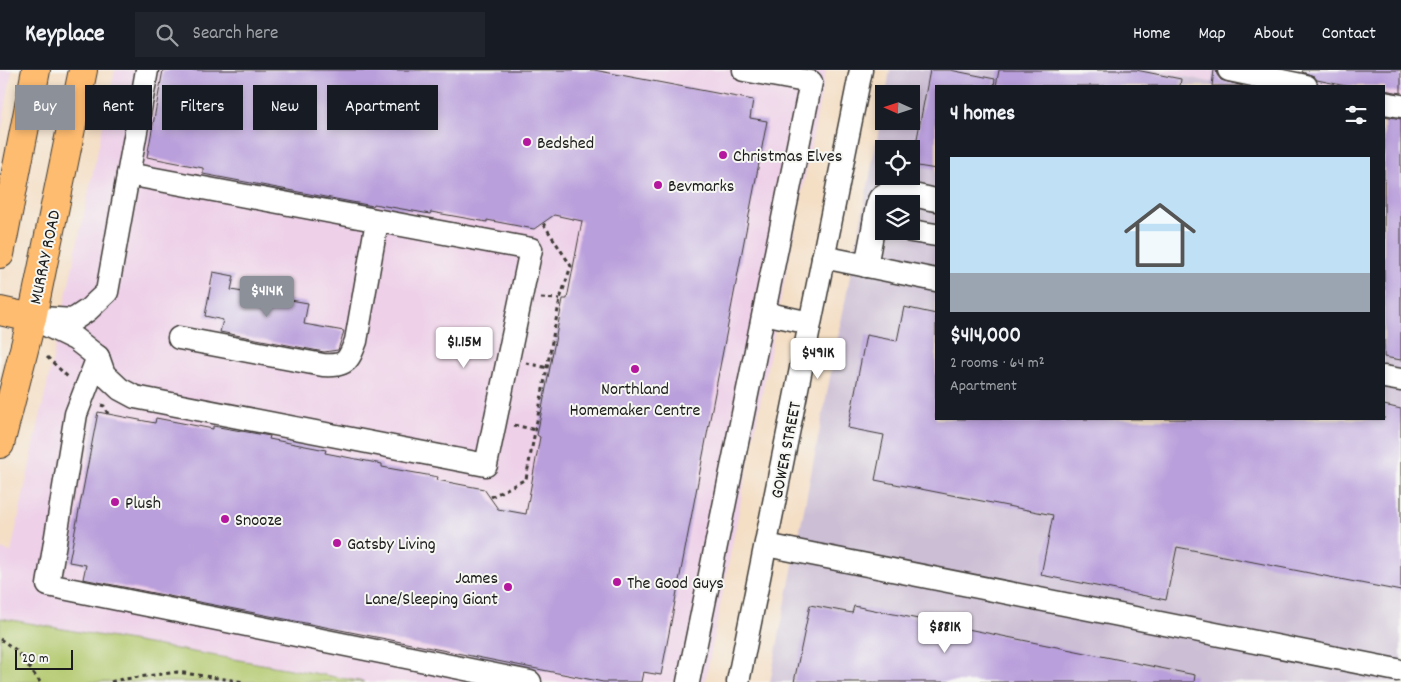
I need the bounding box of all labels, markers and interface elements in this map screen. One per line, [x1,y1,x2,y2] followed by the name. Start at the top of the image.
[135,12,485,57] search box
[25,18,105,52] text: Keyplace
[153,21,181,49] icon: search
[193,21,278,48] text: Search here
[1133,22,1170,47] text: Home
[1198,22,1226,47] text: Map
[1254,22,1294,47] text: About
[1322,22,1376,47] text: Contact
[15,85,75,130] chip: Buy
[85,85,152,130] chip: Rent
[162,85,243,130] chip: Filters
[253,85,317,130] chip: New
[327,85,438,130] chip: Apartment
[875,85,920,130] north arrow
[875,85,920,240] map controls
[950,100,1015,130] text: 4 homes
[1342,101,1370,129] icon: filters
[537,132,594,157] place label: Bedshed
[521,136,533,148] marker: Bedshed
[875,140,920,185] button: locate
[733,145,842,170] place label: Christmas Elves
[717,149,729,161] marker: Christmas Elves
[668,175,734,200] place label: Bevmarks
[652,179,664,191] marker: Bevmarks
[1115,190,1205,280] icon: home
[875,195,920,240] button: layers
[24,208,69,307] street label: MURRAY ROAD
[232,276,302,318] pin: $414K
[251,280,283,303] text: $414K
[950,322,1021,352] text: $414,000
[423,326,505,369] pin: $1.15M
[447,331,481,354] text: $1.15M
[783,338,853,380] pin: $491K
[802,342,834,365] text: $491K
[950,352,1045,375] text: 2 rooms · 64 m²
[629,363,641,375] marker: Northland Homemaker Centre
[950,375,1017,398] text: Apartment
[570,378,700,424] place label: Northland Homemaker Centre
[766,400,809,501] street label: GOWER STREET
[125,492,161,517] place label: Plush
[109,496,121,508] marker: Plush
[235,509,282,534] place label: Snooze
[219,513,231,525] marker: Snooze
[347,533,436,558] place label: Gatsby Living
[331,537,343,549] marker: Gatsby Living
[365,567,498,613] place label: James Lane/Sleeping Giant
[627,572,724,597] place label: The Good Guys
[611,576,623,588] marker: The Good Guys
[502,581,514,593] marker: James Lane/Sleeping Giant
[910,612,980,654] pin: $881K
[929,616,961,639] text: $881K
[15,647,72,670] scale bar
[22,649,49,669] text: 20 m

